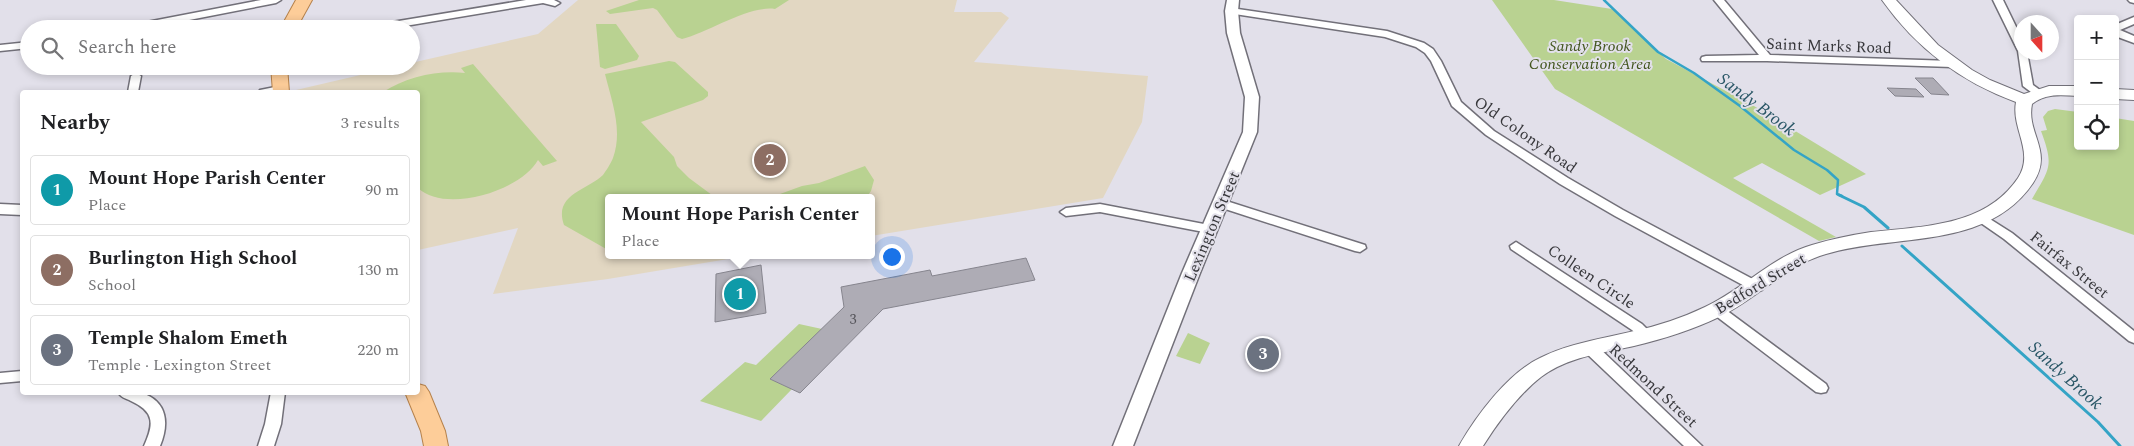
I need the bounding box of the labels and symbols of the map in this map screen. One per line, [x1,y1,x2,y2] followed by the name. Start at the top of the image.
[2014,15,2059,60] north arrow
[1766,32,1892,60] street label: Saint Marks Road
[1529,34,1651,76] park label: Sandy Brook Conservation Area
[1712,66,1802,143] water label: Sandy Brook
[1469,90,1582,179] street label: Old Colony Road
[754,141,786,179] pin: 2
[1178,167,1246,285] street label: Lexington Street
[2025,225,2114,305] street label: Fairfax Street
[1543,238,1640,315] street label: Colleen Circle
[879,244,905,270] your location
[1710,247,1811,321] street label: Bedford Street
[724,275,756,313] pin: 1
[850,309,857,330] house number: 3
[2022,334,2109,417] water label: Sandy Brook
[1247,335,1279,373] pin: 3
[1603,338,1703,434] street label: Redmond Street

